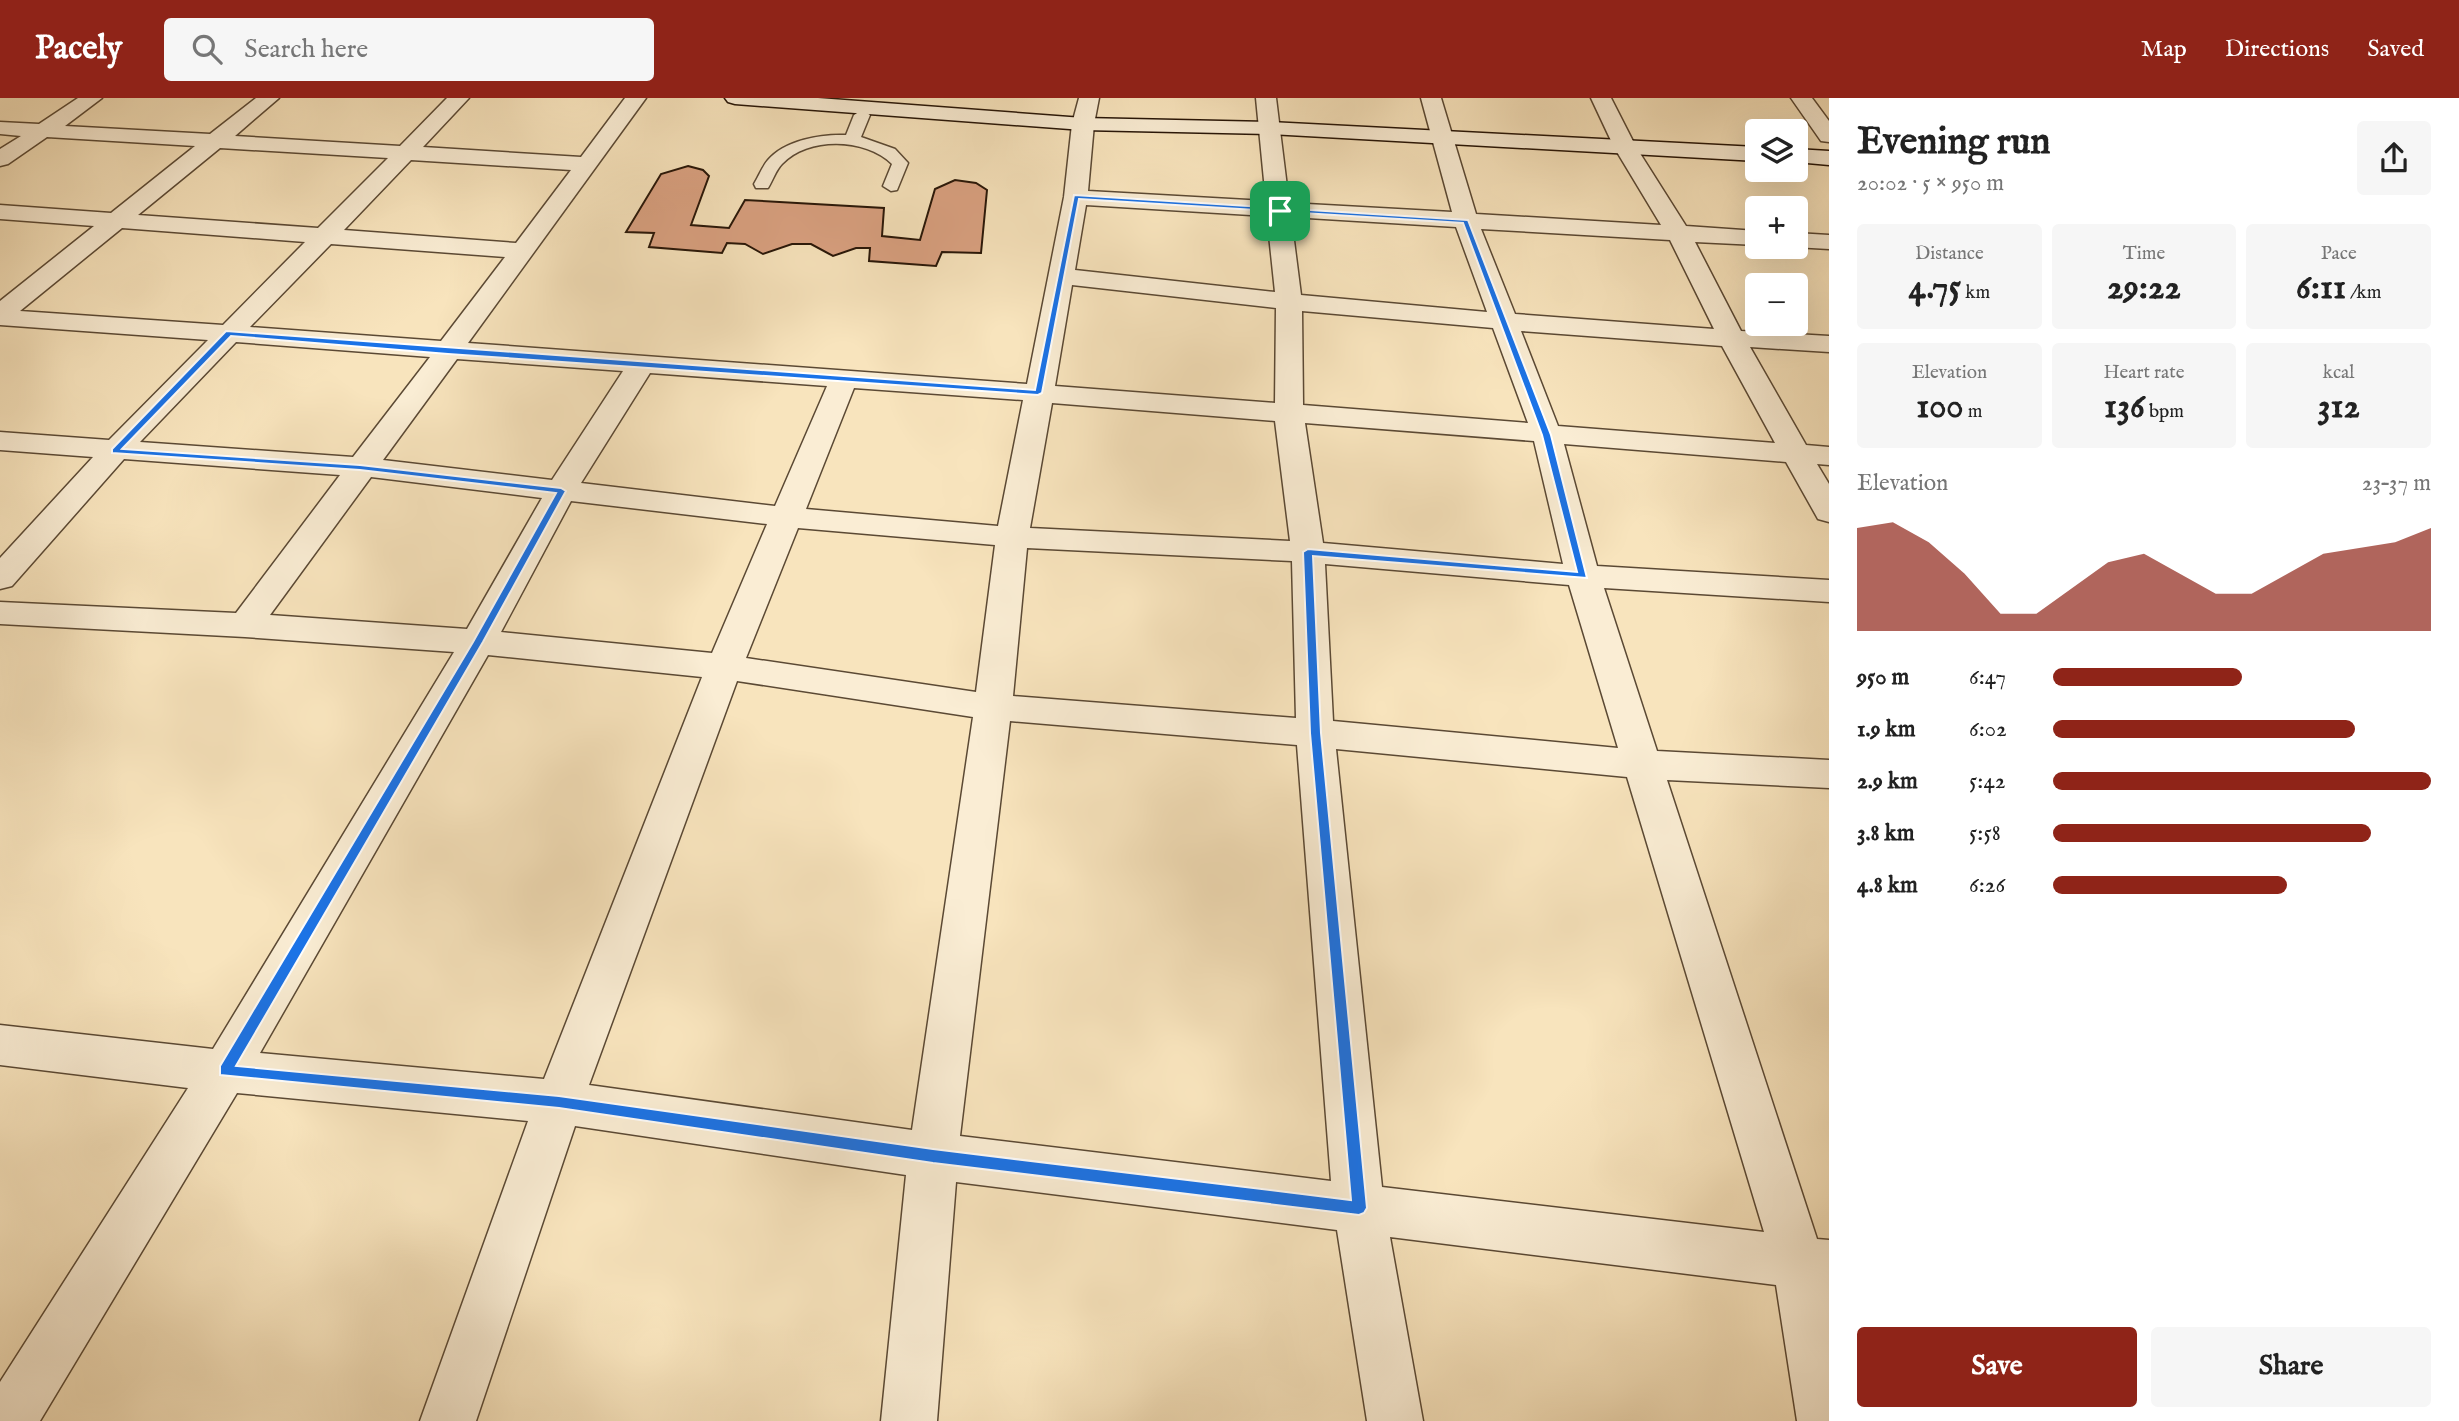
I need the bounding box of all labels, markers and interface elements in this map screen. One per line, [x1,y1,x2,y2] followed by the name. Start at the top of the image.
[164,18,654,81] search box
[35,28,122,70] text: Pacely
[188,30,226,68] icon: search
[244,33,368,66] text: Search here
[2141,34,2187,65] text: Map
[2225,34,2329,65] text: Directions
[2367,34,2424,65] text: Saved
[1745,119,1808,336] map controls
[1745,119,1808,182] button: layers
[1857,119,2051,167] text: Evening run
[2357,121,2431,195] button: share
[1857,169,2004,198] text: 20:02 · 5 × 950 m
[1250,181,1310,241] pin
[1261,192,1299,230] icon: arrive
[1745,196,1808,259] button: +
[1915,242,1984,266] text: Distance
[2123,242,2165,266] text: Time
[2321,242,2357,266] text: Pace
[1909,266,1961,311] text: 4.75
[2107,266,2181,311] text: 29:22
[2296,266,2346,311] text: 6:11
[1745,273,1808,336] button: −
[1961,281,1990,305] text: km
[2346,281,2381,305] text: /km
[1912,361,1987,385] text: Elevation
[2103,361,2185,385] text: Heart rate
[2323,361,2355,385] text: kcal
[1916,385,1964,430] text: 100
[2104,385,2145,430] text: 136
[2317,385,2360,430] text: 312
[1964,400,1982,424] text: m
[2145,400,2184,424] text: bpm
[1857,469,1948,498] text: Elevation
[2362,469,2431,498] text: 23–37 m
[1857,663,1909,692] text: 950 m
[1969,663,2006,692] text: 6:47
[1857,715,1916,744] text: 1.9 km
[1969,715,2007,744] text: 6:02
[1857,767,1918,796] text: 2.9 km
[1969,767,2005,796] text: 5:42
[1857,819,1915,848] text: 3.8 km
[1969,819,2001,848] text: 5:58
[1857,871,1918,900] text: 4.8 km
[1969,871,2005,900] text: 6:26
[1857,1327,2137,1407] button: Save
[2151,1327,2431,1407] button: Share

